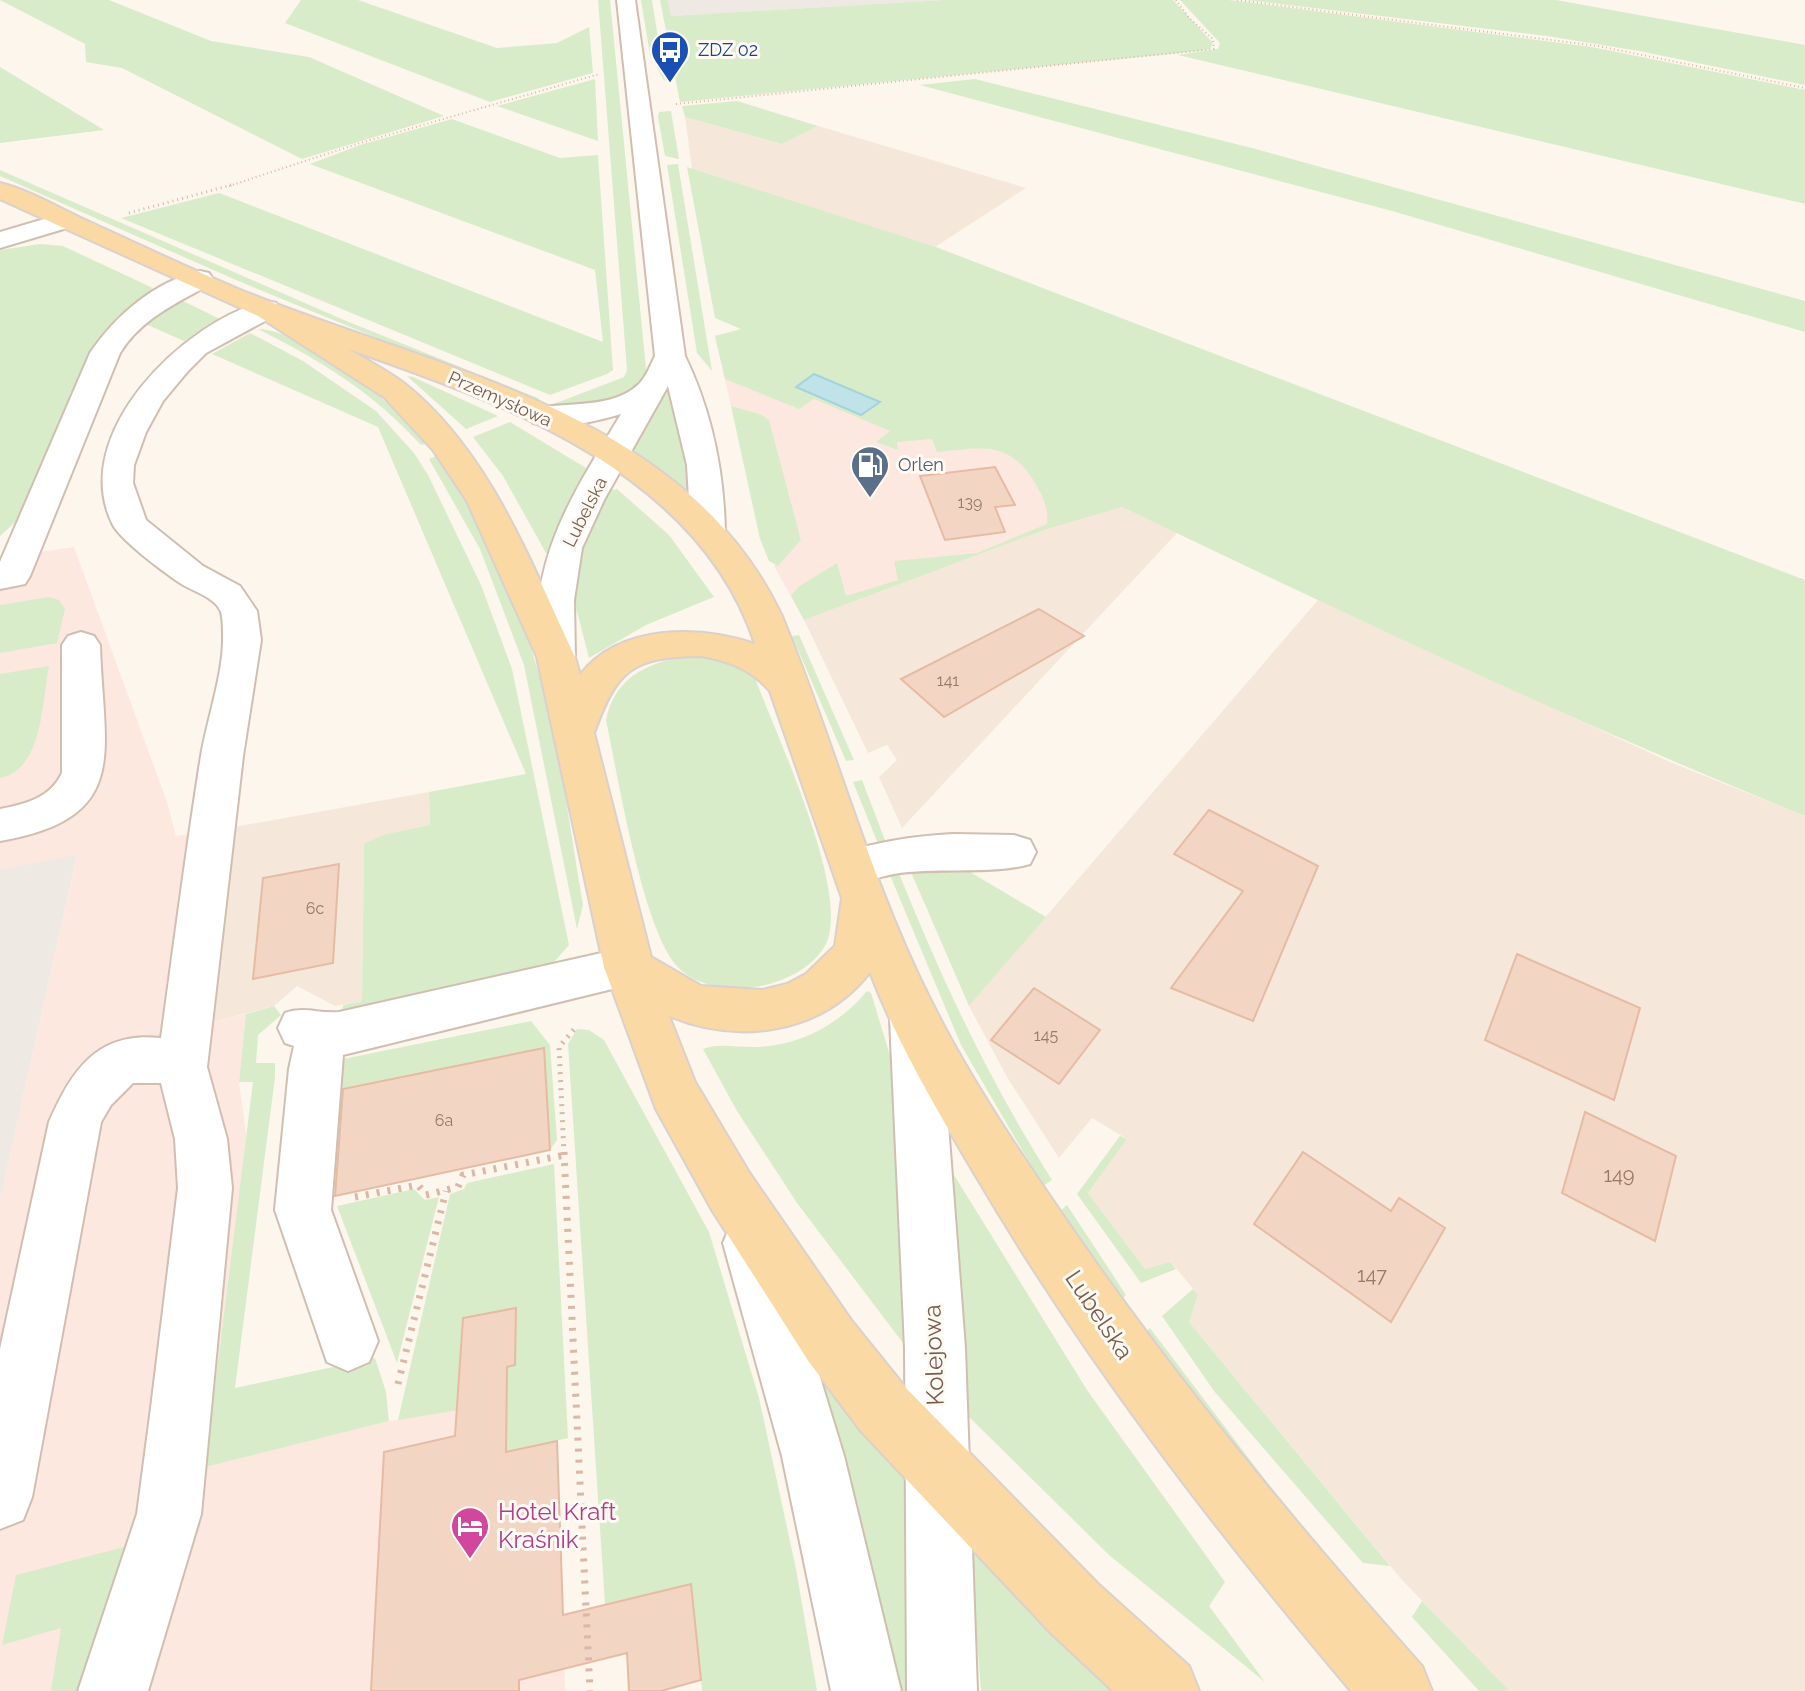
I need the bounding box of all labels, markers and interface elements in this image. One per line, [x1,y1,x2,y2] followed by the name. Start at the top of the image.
[649,29,691,84] bus stop icon: ZDZ 02
[698,39,758,60] place label: ZDZ 02
[445,366,555,431] street label: Przemysłowa
[849,444,891,499] fuel station icon: Orlen
[898,454,944,475] place label: Orlen
[558,473,611,550] street label: Lubelska
[958,493,982,512] house number: 139
[937,671,959,690] house number: 141
[306,899,324,918] house number: 6c
[1034,1026,1058,1045] house number: 145
[435,1111,453,1130] house number: 6a
[1603,1163,1635,1187] house number: 149
[1357,1263,1387,1287] house number: 147
[1059,1265,1140,1365] street label: Lubelska
[917,1304,950,1406] street label: Kolejowa
[498,1497,616,1554] place label: Hotel Kraft Kraśnik
[449,1505,491,1560] hotel icon: Hotel Kraft Kraśnik

